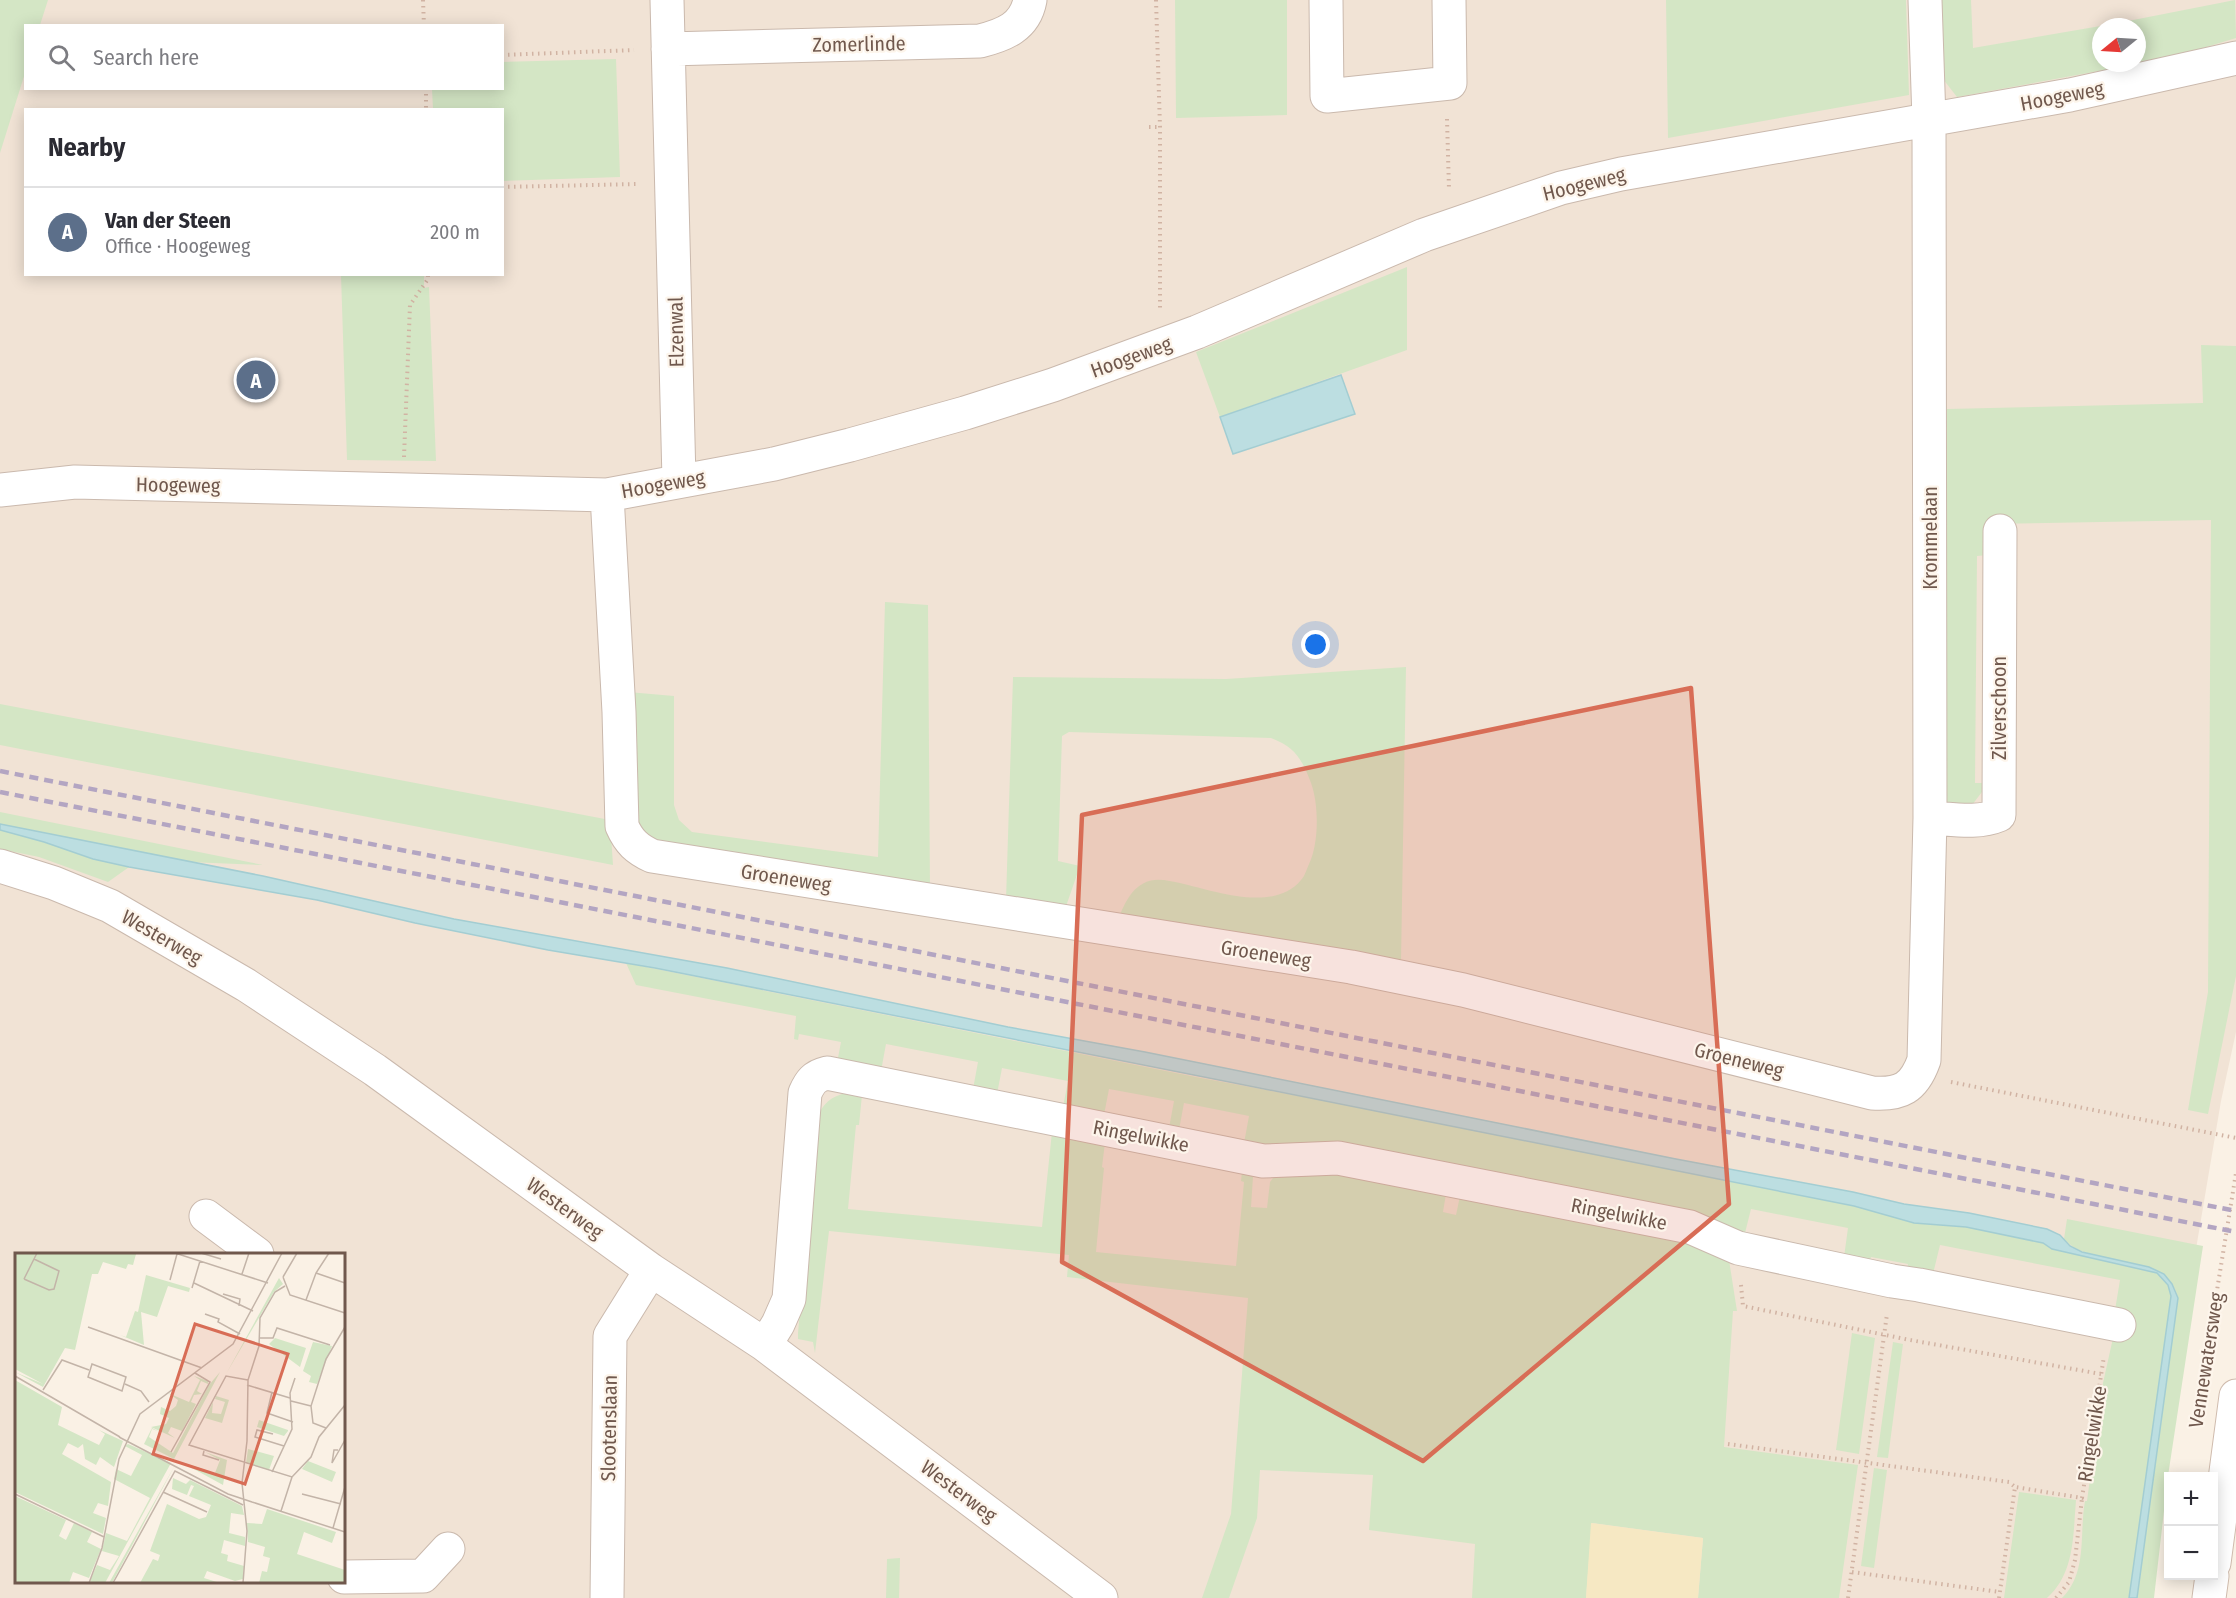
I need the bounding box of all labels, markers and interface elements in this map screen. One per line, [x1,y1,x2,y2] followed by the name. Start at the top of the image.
[2092,18,2146,72] north arrow
[24,24,504,90] search box
[812,31,906,57] street label: Zomerlinde
[45,41,78,74] icon: search
[93,44,199,71] text: Search here
[2018,76,2106,116] street label: Hoogeweg
[48,132,125,163] text: Nearby
[1540,162,1628,206] street label: Hoogeweg
[105,207,231,234] text: Van der Steen
[62,220,73,244] text: A
[430,220,480,244] text: 200 m
[105,234,250,258] text: Office · Hoogeweg
[663,296,689,368] street label: Elzenwal
[1087,331,1175,383] street label: Hoogeweg
[236,358,276,403] pin: A
[619,465,707,503] street label: Hoogeweg
[136,472,221,498] street label: Hoogeweg
[1918,486,1942,590] street label: Krommelaan
[1301,630,1330,659] your location
[1987,656,2011,760] street label: Zilverschoon
[739,859,833,897] street label: Groeneweg
[118,904,207,970] street label: Westerweg
[1219,935,1313,973] street label: Groeneweg
[1692,1037,1787,1083] street label: Groeneweg
[1091,1115,1191,1157] street label: Ringelwikke
[522,1172,608,1244] street label: Westerweg
[1569,1193,1669,1235] street label: Ringelwikke
[15,1253,345,1583] inset map
[2183,1290,2229,1429] street label: Vennewatersweg
[596,1375,622,1481] street label: Slootenslaan
[2073,1384,2111,1484] street label: Ringelwikke
[916,1455,1002,1528] street label: Westerweg
[2164,1472,2218,1580] map controls
[2164,1472,2218,1526] button: +
[2164,1526,2218,1580] button: −

